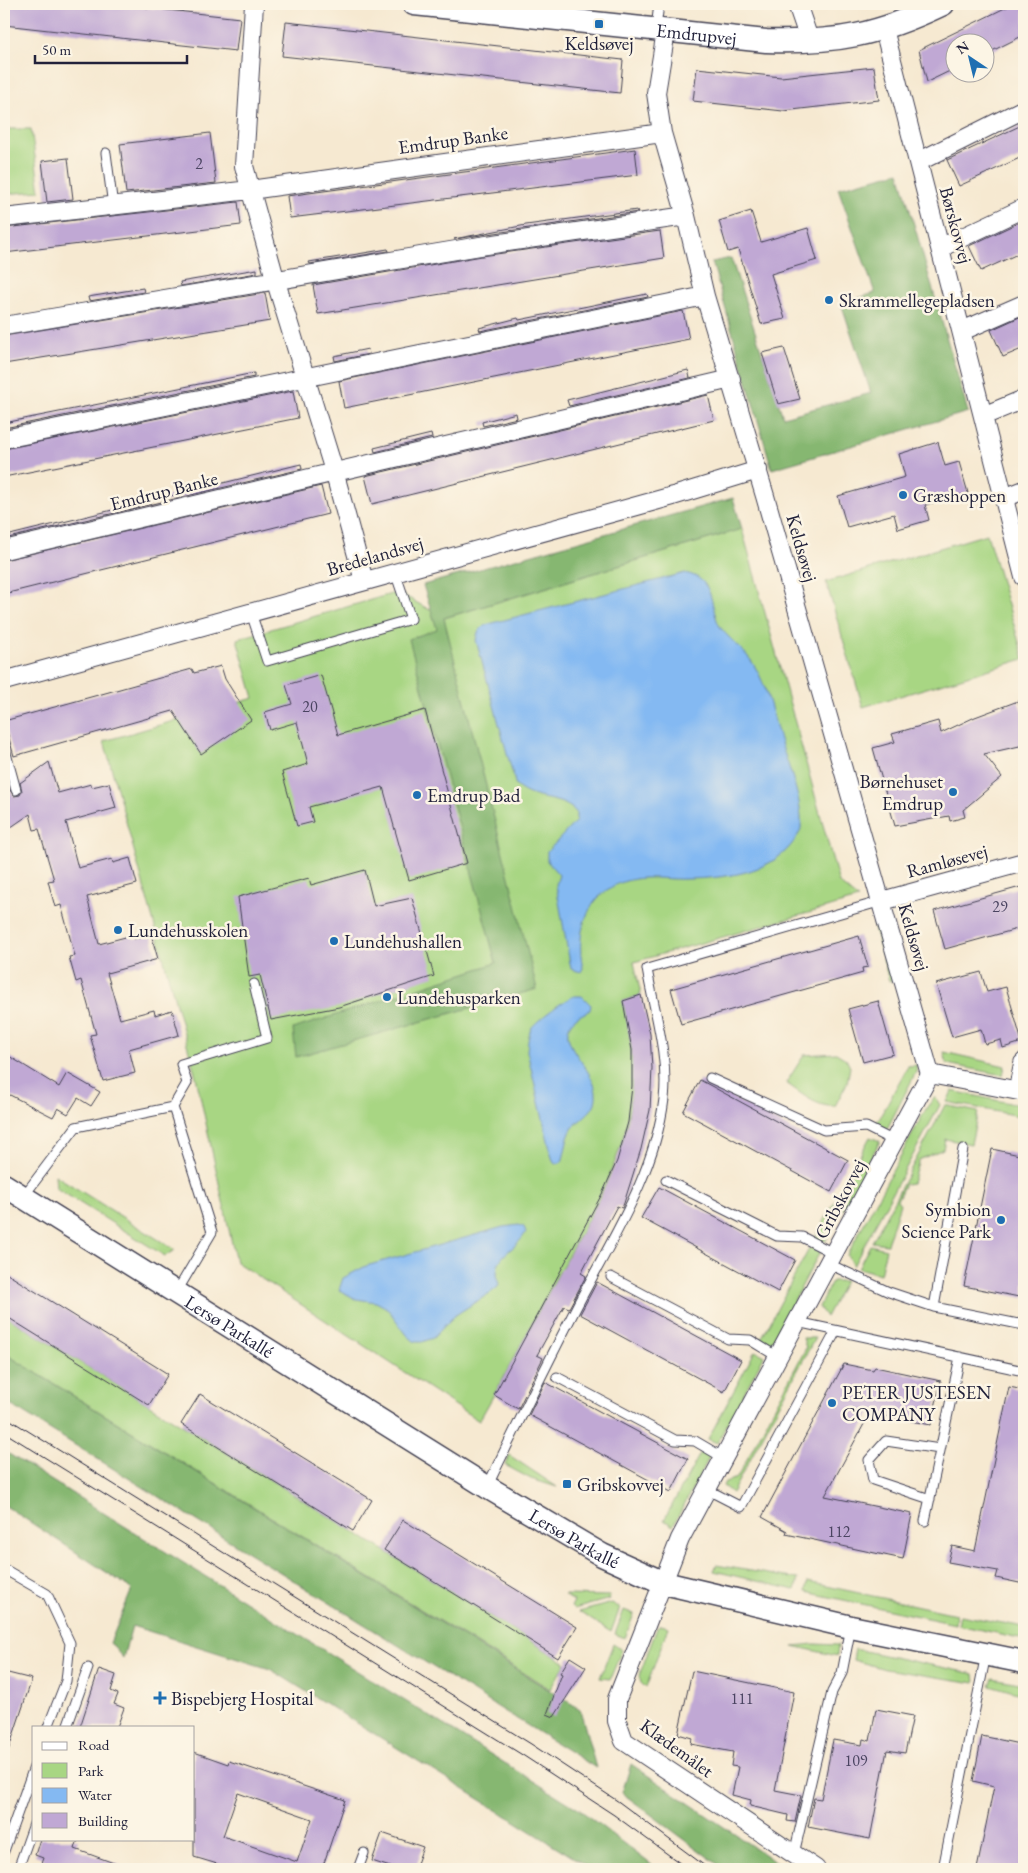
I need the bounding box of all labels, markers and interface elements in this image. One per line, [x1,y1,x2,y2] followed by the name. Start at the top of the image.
[655,17,738,50] street label: Emdrupvej
[593,18,605,30] marker: Keldsøvej
[564,31,634,56] place label: Keldsøvej
[35,32,188,64] scale bar
[946,32,996,82] north arrow
[953,36,973,58] text: N
[42,40,71,59] text: 50 m
[397,120,509,160] street label: Emdrup Banke
[195,153,203,174] house number: 2
[934,184,978,266] street label: Børskovvej
[839,288,995,313] place label: Skrammellegepladsen
[823,294,835,306] marker: Skrammellegepladsen
[107,466,221,516] street label: Emdrup Banke
[913,483,1006,508] place label: Græshoppen
[897,489,909,501] marker: Græshoppen
[780,511,824,585] street label: Keldsøvej
[324,530,426,582] street label: Bredelandsvej
[302,696,318,717] house number: 20
[860,769,943,816] place label: Børnehuset Emdrup
[427,783,521,808] place label: Emdrup Bad
[947,786,959,798] marker: Børnehuset Emdrup
[411,789,423,801] marker: Emdrup Bad
[904,838,990,884] street label: Ramløsevej
[992,896,1008,917] house number: 29
[892,900,936,974] street label: Keldsøvej
[128,918,248,943] place label: Lundehusskolen
[112,924,124,936] marker: Lundehusskolen
[344,929,462,954] place label: Lundehushallen
[328,935,340,947] marker: Lundehushallen
[397,985,521,1010] place label: Lundehusparken
[381,991,393,1003] marker: Lundehusparken
[809,1155,871,1243] street label: Gribskovvej
[901,1197,992,1244] place label: Symbion Science Park
[995,1214,1007,1226] marker: Symbion Science Park
[180,1289,279,1363] street label: Lersø Parkallé
[842,1380,991,1427] place label: PETER JUSTESEN COMPANY
[826,1397,838,1409] marker: PETER JUSTESEN COMPANY
[577,1472,664,1497] place label: Gribskovvej
[561,1478,573,1490] marker: Gribskovvej
[525,1502,624,1574] street label: Lersø Parkallé
[827,1521,851,1542] house number: 112
[171,1686,314,1711] place label: Bispebjerg Hospital
[730,1688,754,1709] house number: 111
[153,1691,167,1705] marker: Bispebjerg Hospital
[635,1713,719,1783] street label: Klædemålet
[32,1726,195,1840] legend
[78,1735,110,1754] text: Road
[844,1750,868,1771] house number: 109
[78,1761,105,1780] text: Park
[78,1785,112,1804] text: Water
[78,1811,128,1830] text: Building

